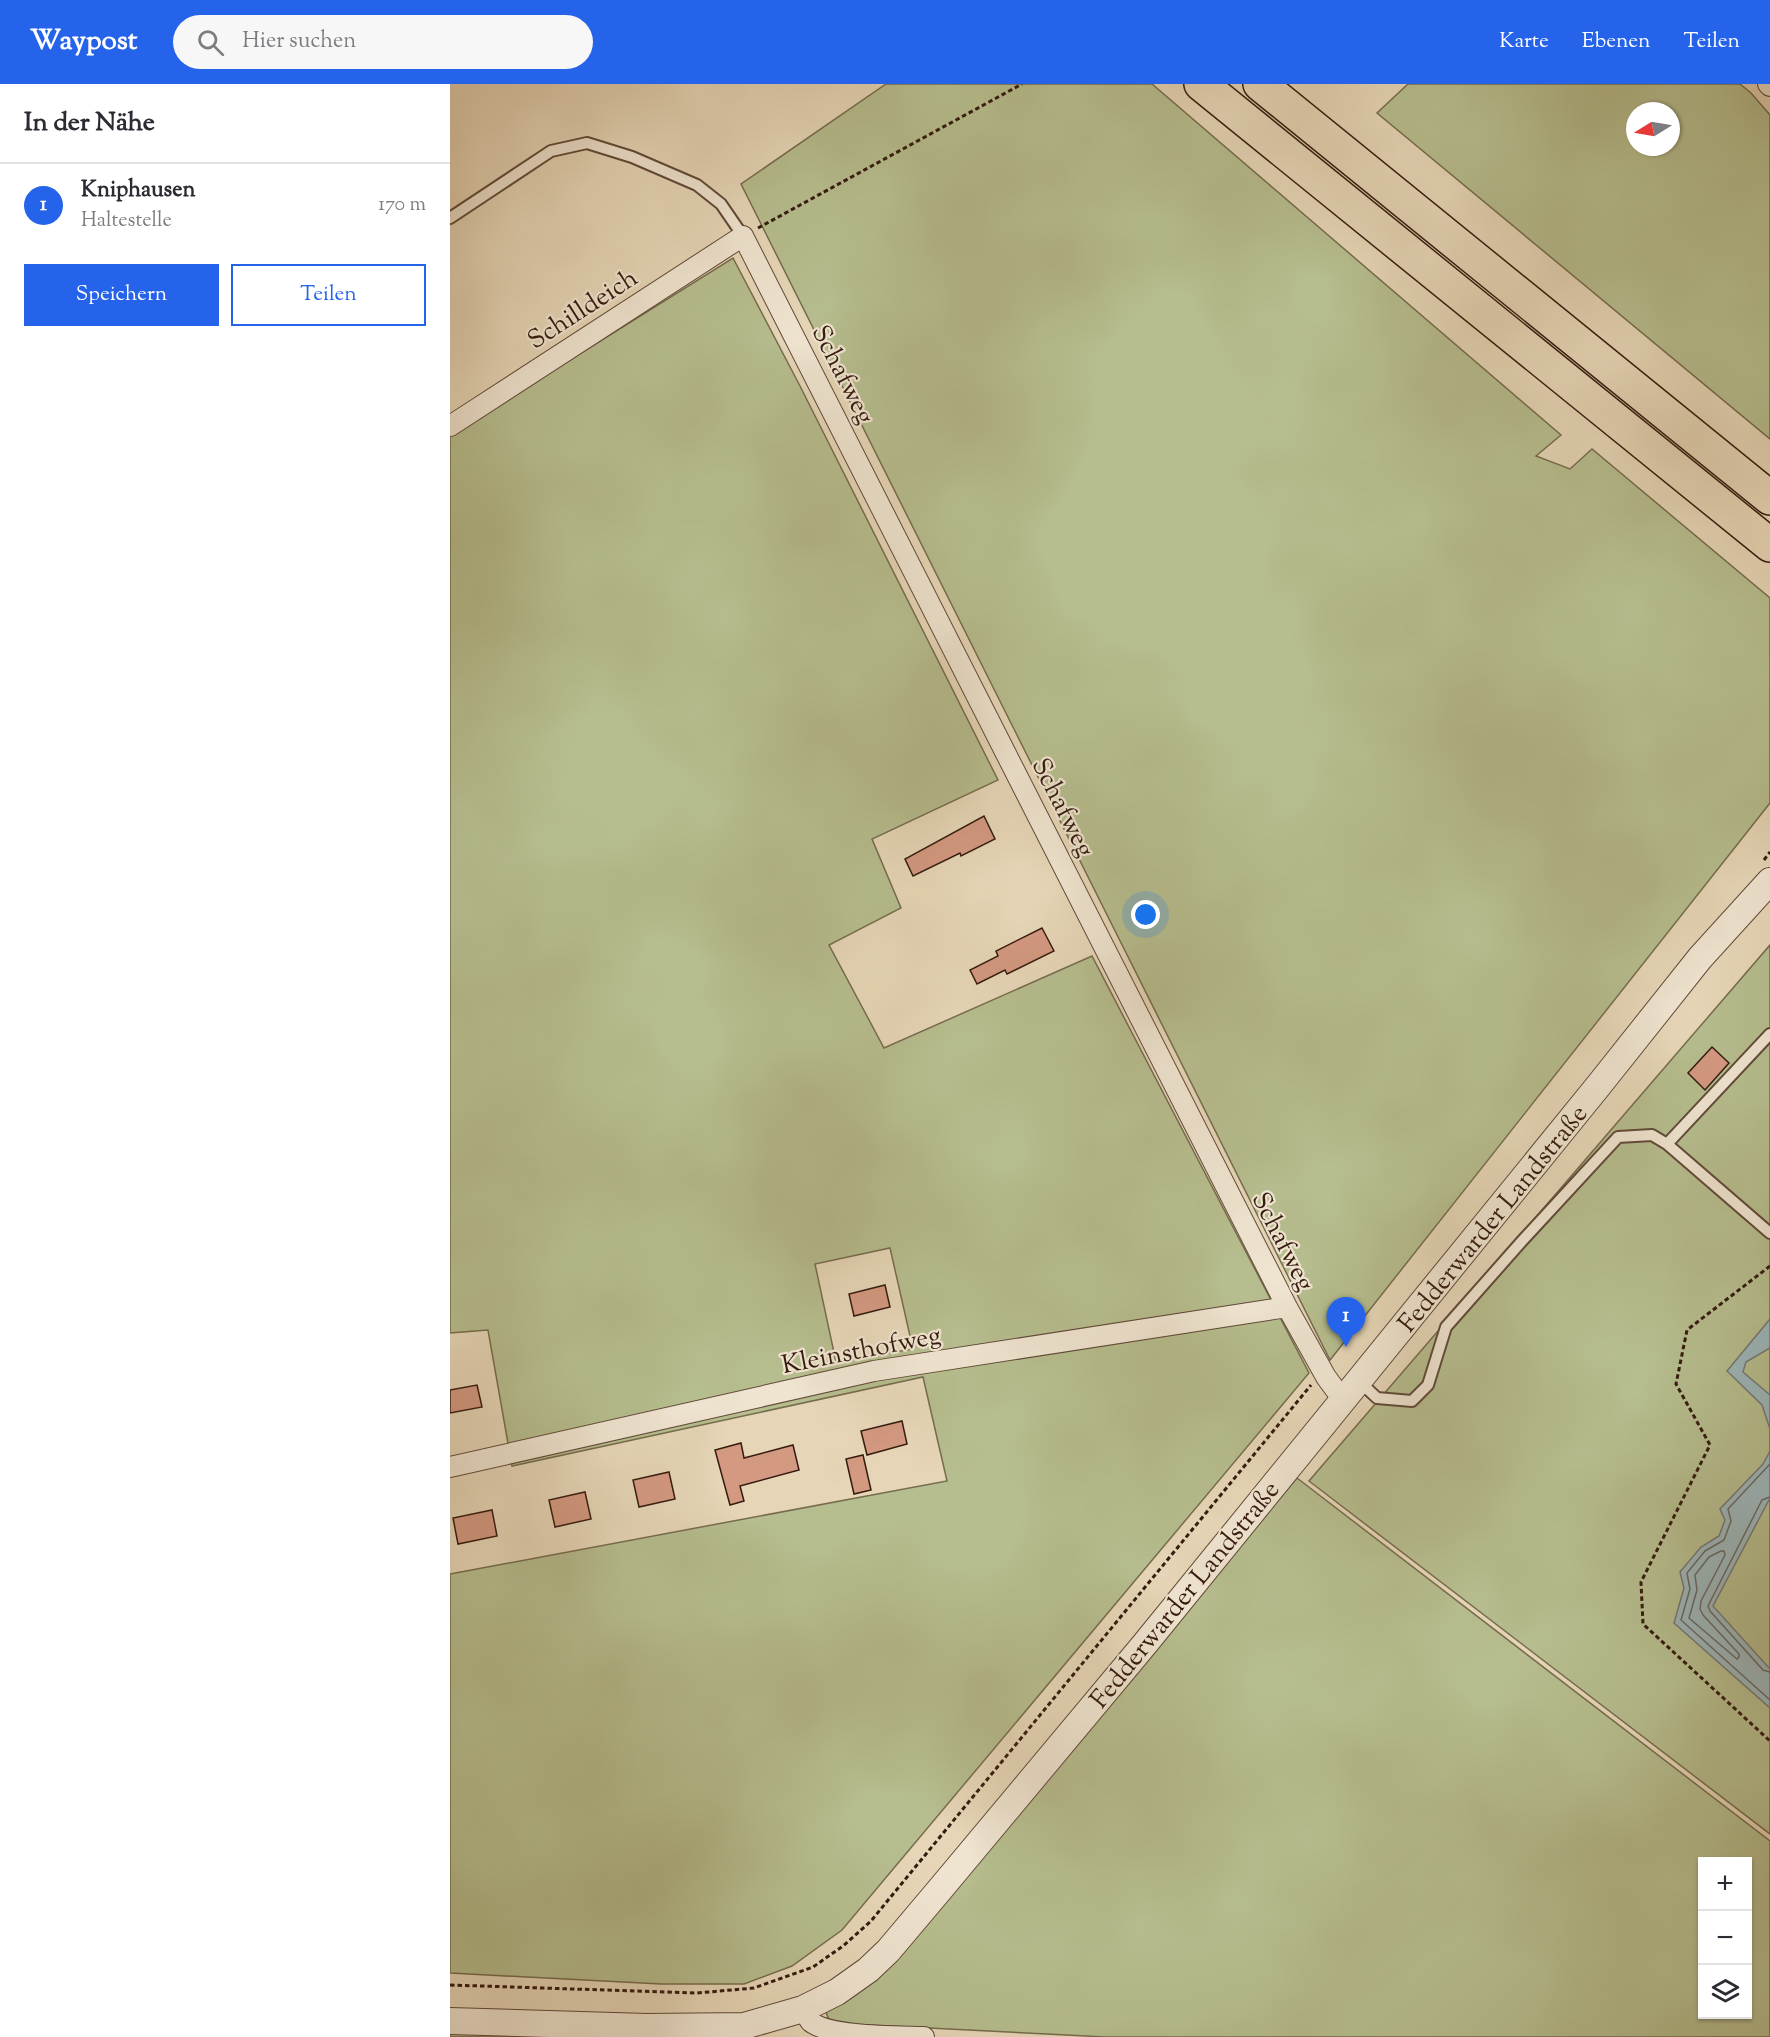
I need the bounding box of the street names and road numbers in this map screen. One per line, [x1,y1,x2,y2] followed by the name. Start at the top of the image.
[521,261,646,360] street label: Schilldeich
[801,319,883,431] street label: Schafweg
[1021,752,1103,864] street label: Schafweg
[1390,1098,1598,1341] street label: Fedderwarder Landstraße
[1241,1186,1323,1298] street label: Schafweg
[779,1318,944,1385] street label: Kleinsthofweg
[1082,1474,1290,1717] street label: Fedderwarder Landstraße

